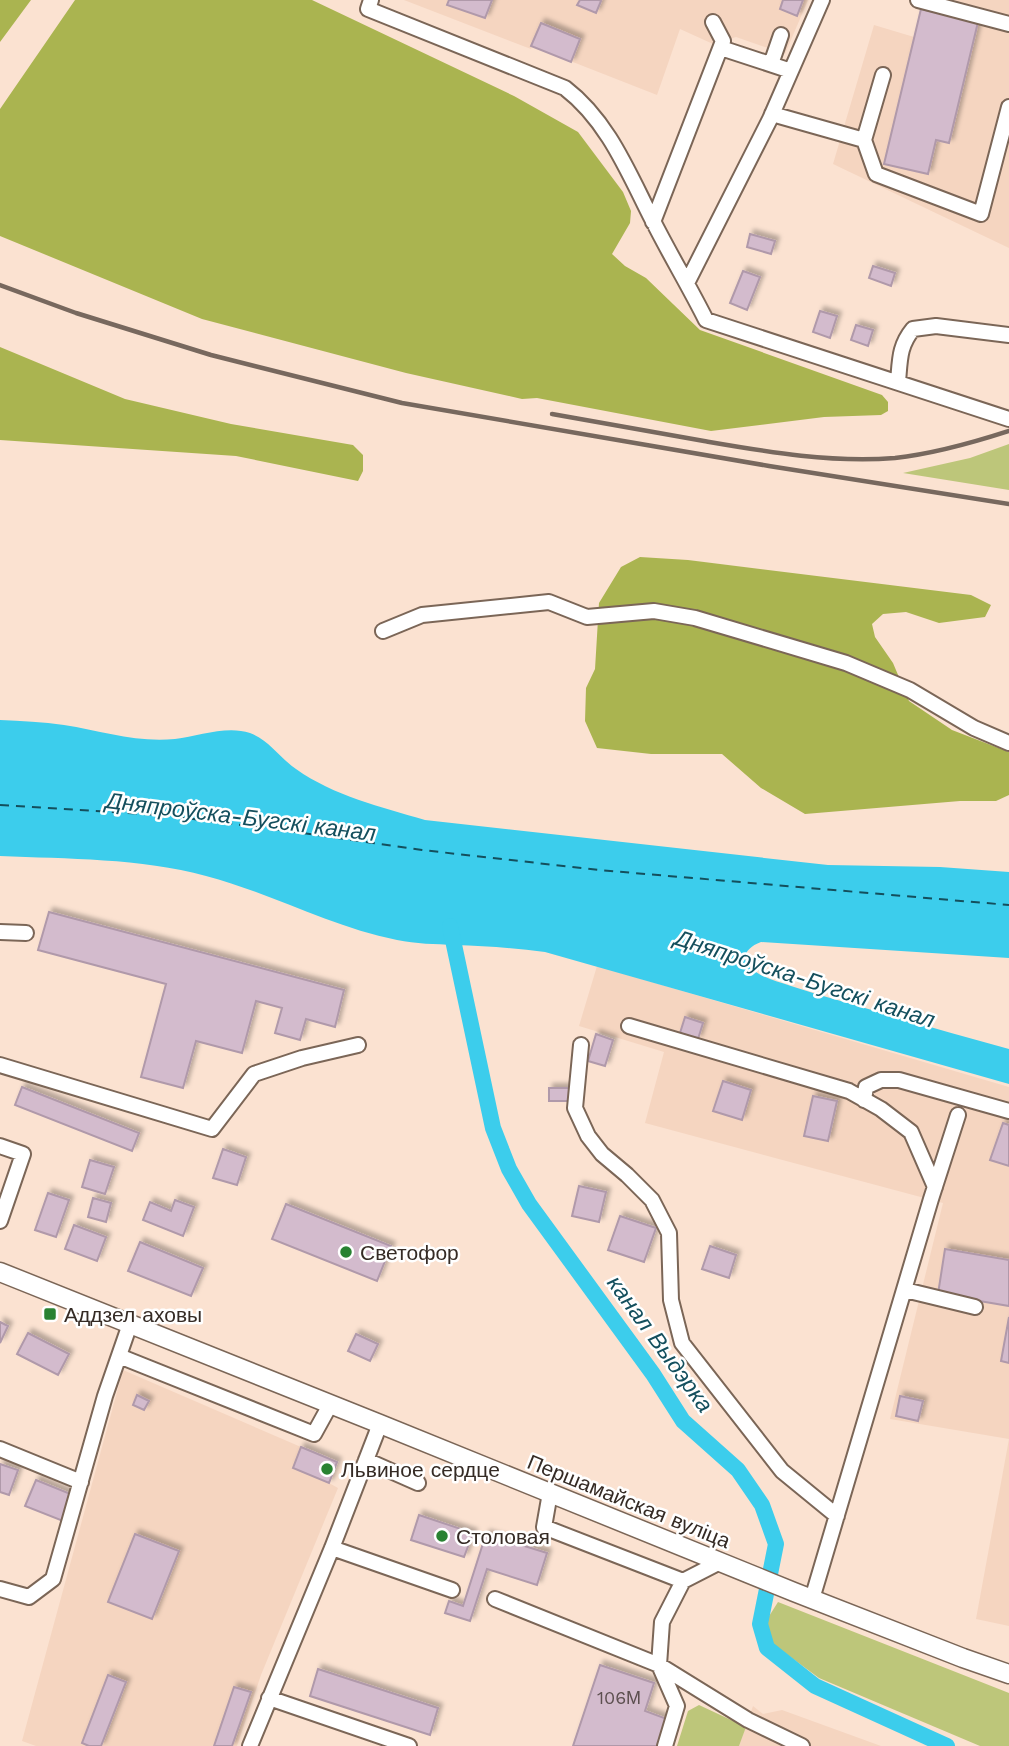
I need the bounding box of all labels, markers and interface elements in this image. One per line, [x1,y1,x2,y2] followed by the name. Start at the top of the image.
[101,787,378,847] water label: Дняпроўска-Бугскі канал
[669,923,938,1034] water label: Дняпроўска-Бугскі канал
[360,1240,459,1265] place label: Светофор
[338,1244,354,1260] marker: Светофор
[601,1270,719,1418] water label: канал Выдэрка
[64,1302,202,1327] place label: Аддзел аховы
[42,1306,58,1322] marker: Аддзел аховы
[524,1449,734,1553] street label: Першамайская вуліца
[341,1457,500,1482] place label: Львиное сердце
[319,1461,335,1477] marker: Львиное сердце
[456,1524,550,1549] place label: Столовая
[434,1528,450,1544] marker: Столовая
[597,1687,641,1708] house number: 106М

